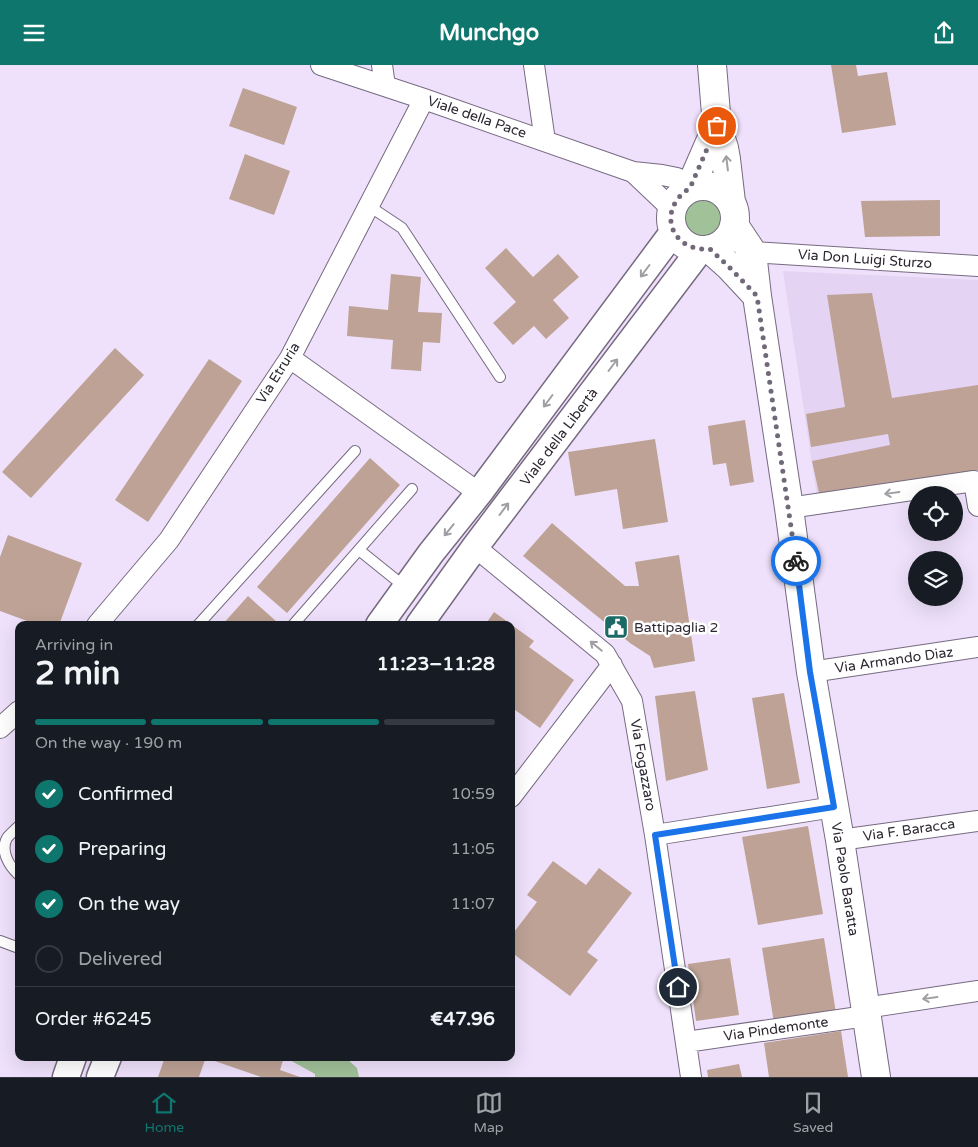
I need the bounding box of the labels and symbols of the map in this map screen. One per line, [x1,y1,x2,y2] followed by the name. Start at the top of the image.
[425,92,529,142] street label: Viale della Pace
[696,105,738,147] pin
[721,155,731,171] one-way arrow
[797,246,933,272] street label: Via Don Luigi Sturzo
[640,264,650,278] one-way arrow
[252,339,304,407] street label: Via Etruria
[608,359,619,372] one-way arrow
[517,385,601,489] street label: Viale della Libertà
[542,394,553,407] one-way arrow
[884,488,900,498] one-way arrow
[499,503,510,516] one-way arrow
[444,523,455,536] one-way arrow
[771,536,821,586] courier
[603,614,629,640] public building icon: Battipaglia 2
[634,619,718,636] place label: Battipaglia 2
[589,641,602,652] one-way arrow
[834,643,954,677] street label: Via Armando Diaz
[627,718,659,812] street label: Via Fogazzaro
[862,815,956,845] street label: Via F. Baracca
[828,821,862,937] street label: Via Paolo Baratta
[657,966,699,1008] pin
[922,994,938,1004] one-way arrow
[723,1013,830,1045] street label: Via Pindemonte

